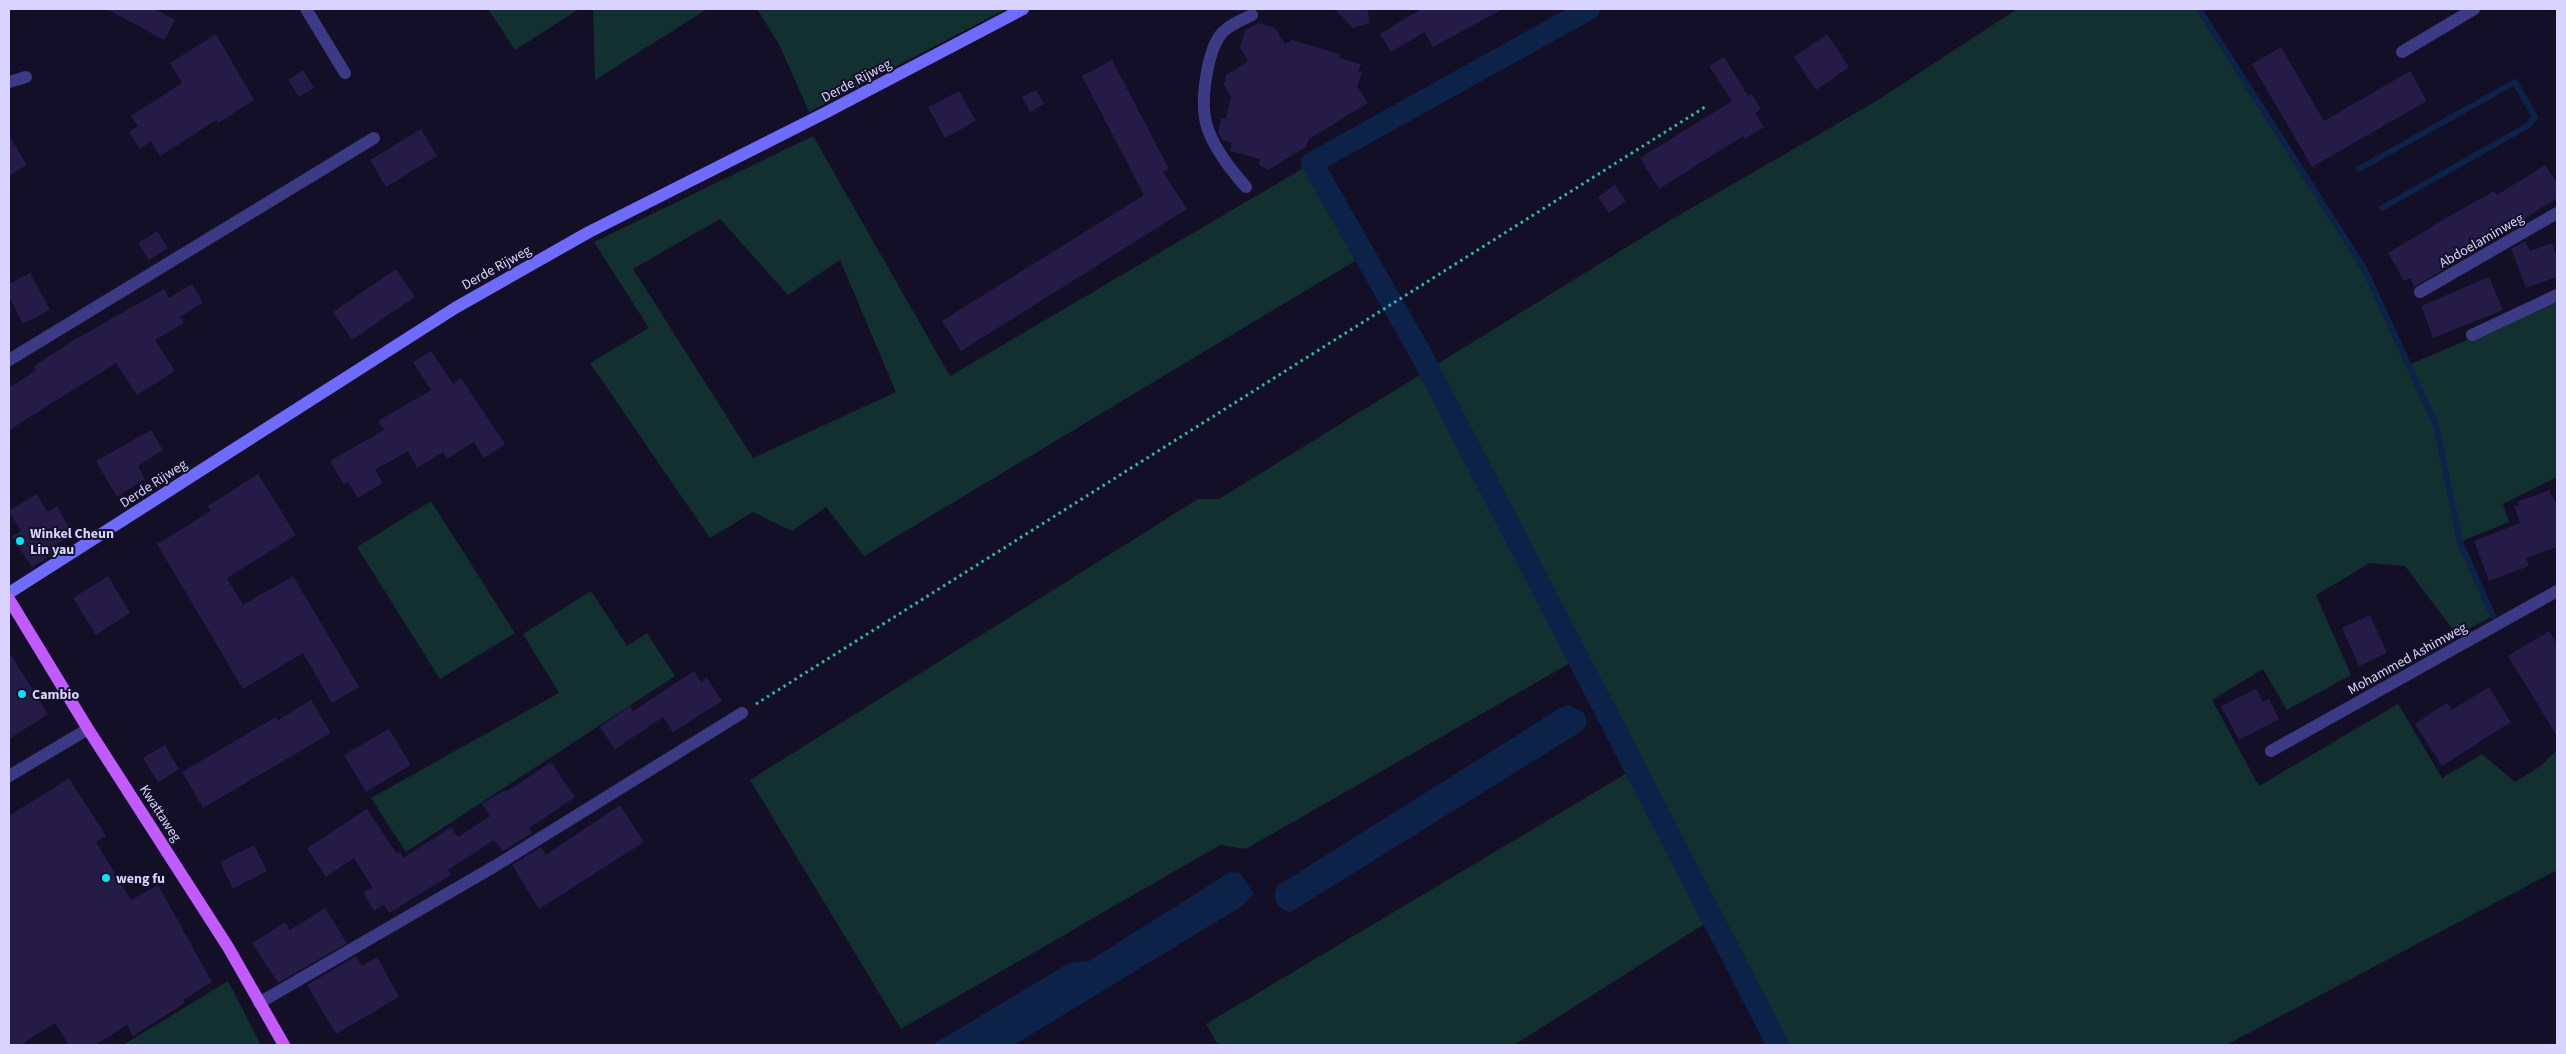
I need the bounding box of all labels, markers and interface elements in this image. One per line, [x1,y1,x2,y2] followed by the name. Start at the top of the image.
[818,54,895,108] street label: Derde Rijweg
[2435,208,2528,273] street label: Abdoelaminweg
[458,241,535,295] street label: Derde Rijweg
[116,455,191,513] street label: Derde Rijweg
[30,524,114,560] place label: Winkel Cheun Lin yau
[14,535,26,547] marker: Winkel Cheun Lin yau
[2344,618,2471,700] street label: Mohammed Ashimweg
[32,685,79,705] place label: Cambio
[16,688,28,700] marker: Cambio
[134,781,186,846] street label: Kwattaweg
[116,869,165,889] place label: weng fu
[100,872,112,884] marker: weng fu

